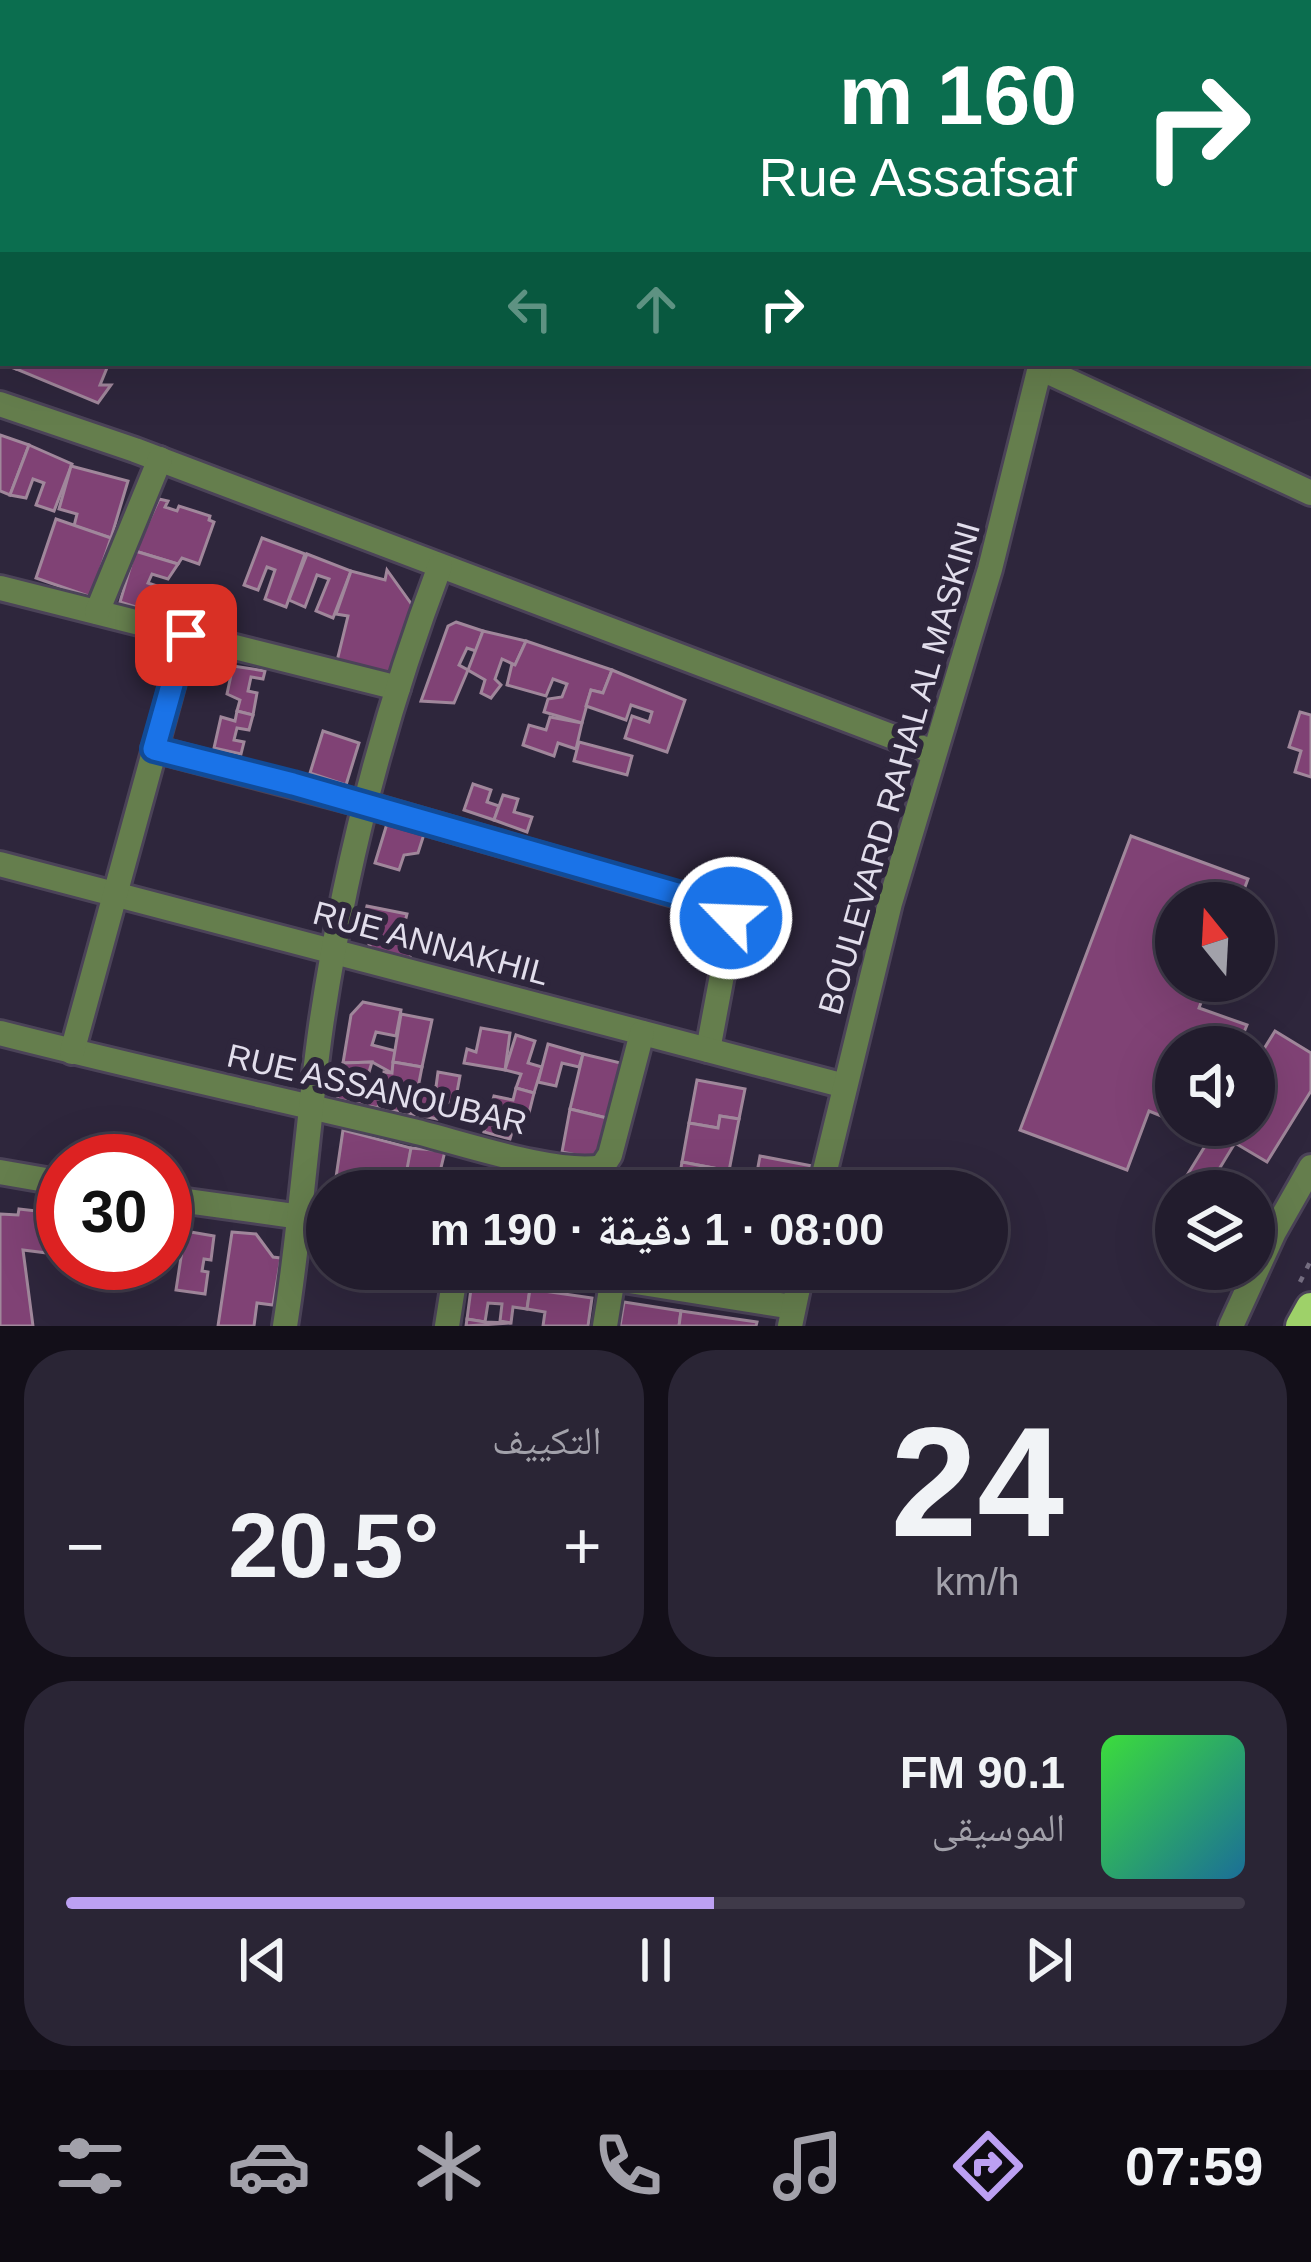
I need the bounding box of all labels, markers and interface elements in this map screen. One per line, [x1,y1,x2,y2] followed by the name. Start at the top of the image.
[839,48,1077,142] text: 160 m
[1119,48,1275,204] icon: right
[759,147,1077,207] text: Rue Assafsaf
[497,276,563,342] icon: left
[623,276,689,342] icon: ahead
[749,276,815,342] icon: right
[811,518,987,1018] street label: BOULEVARD RAHAL AL MASKINI
[135,584,237,686] pin
[153,602,219,668] icon: arrive
[668,855,794,981] position arrow
[1155,882,1275,1002] north arrow
[1155,882,1275,1290] map controls
[309,894,553,992] street label: RUE ANNAKHIL
[1155,1026,1275,1146] button: sound
[224,1037,530,1141] street label: RUE ASSANOUBAR
[36,1134,192,1290] speed limit sign: 30
[1155,1170,1275,1290] button: layers
[430,1204,884,1255] text: 08:00 · 1 دقيقة · 190 m
[890,1395,1064,1569] text: 24
[492,1419,602,1462] text: التكييف
[228,1496,439,1596] text: 20.5°
[66,1509,105,1583] text: −
[563,1509,601,1583] text: +
[935,1560,1020,1603] text: km/h
[900,1747,1065,1798] text: 90.1 FM
[932,1806,1065,1849] text: الموسيقى
[230,1927,296,1993] icon: previous
[623,1927,689,1993] icon: pause
[1016,1927,1082,1993] icon: next
[48,2124,132,2208] icon: filters
[227,2124,311,2208] icon: car
[407,2124,491,2208] icon: climate
[586,2124,670,2208] icon: phone
[766,2124,850,2208] icon: music
[946,2124,1030,2208] icon: directions
[1125,2136,1263,2196] text: 07:59

